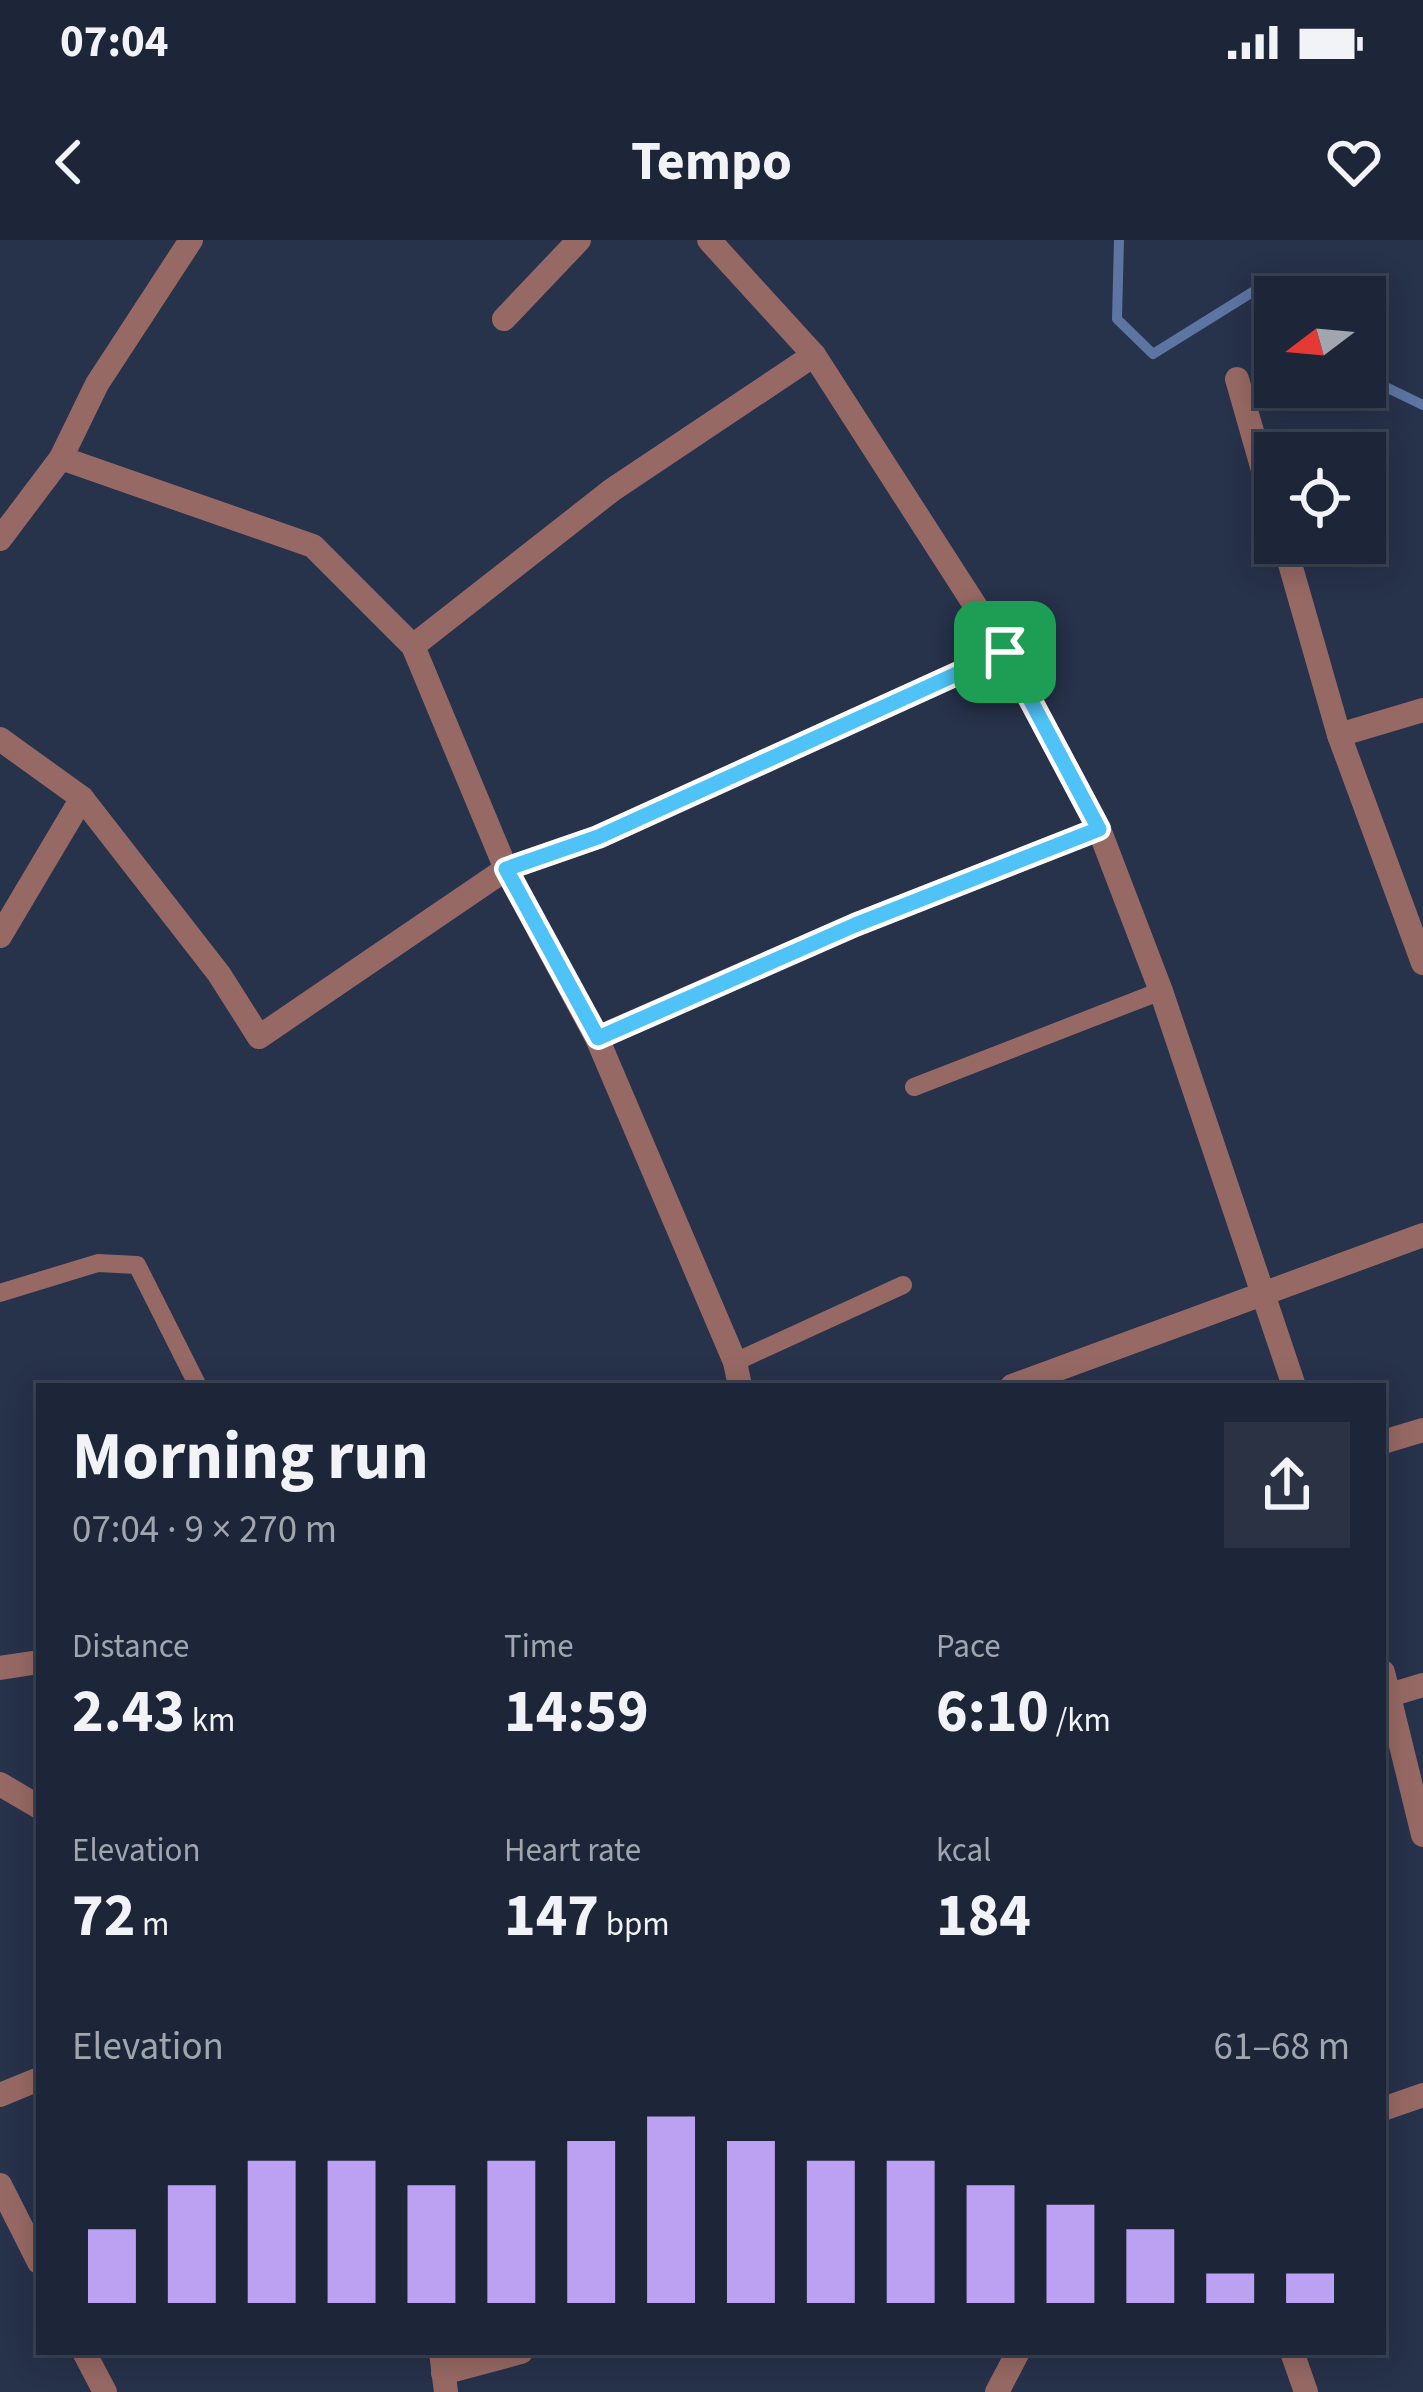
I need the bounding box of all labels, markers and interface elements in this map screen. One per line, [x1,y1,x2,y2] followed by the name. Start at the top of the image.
[60,10,169,74] text: 07:04
[631,124,792,201] text: Tempo
[36,129,102,195] icon: back
[1321,129,1387,195] icon: heart
[1254,276,1386,408] north arrow
[1254,276,1386,564] map controls
[1254,432,1386,564] button: locate
[954,601,1056,703] pin
[972,619,1038,685] icon: arrive
[72,1410,429,1504] text: Morning run
[1224,1422,1350,1548] button: share
[72,1502,337,1558] text: 07:04 · 9 × 270 m
[72,1623,189,1670] text: Distance
[504,1623,574,1670] text: Time
[936,1623,1001,1670] text: Pace
[72,1670,185,1755] text: 2.43
[504,1670,649,1755] text: 14:59
[936,1670,1049,1755] text: 6:10
[185,1697,235,1744] text: km
[1049,1697,1111,1744] text: /km
[72,1827,201,1874] text: Elevation
[504,1827,641,1874] text: Heart rate
[936,1827,992,1874] text: kcal
[72,1874,135,1959] text: 72
[504,1874,599,1959] text: 147
[936,1874,1031,1959] text: 184
[135,1901,169,1948] text: m
[599,1901,670,1948] text: bpm
[72,2019,224,2075] text: Elevation
[1214,2019,1350,2075] text: 61–68 m

